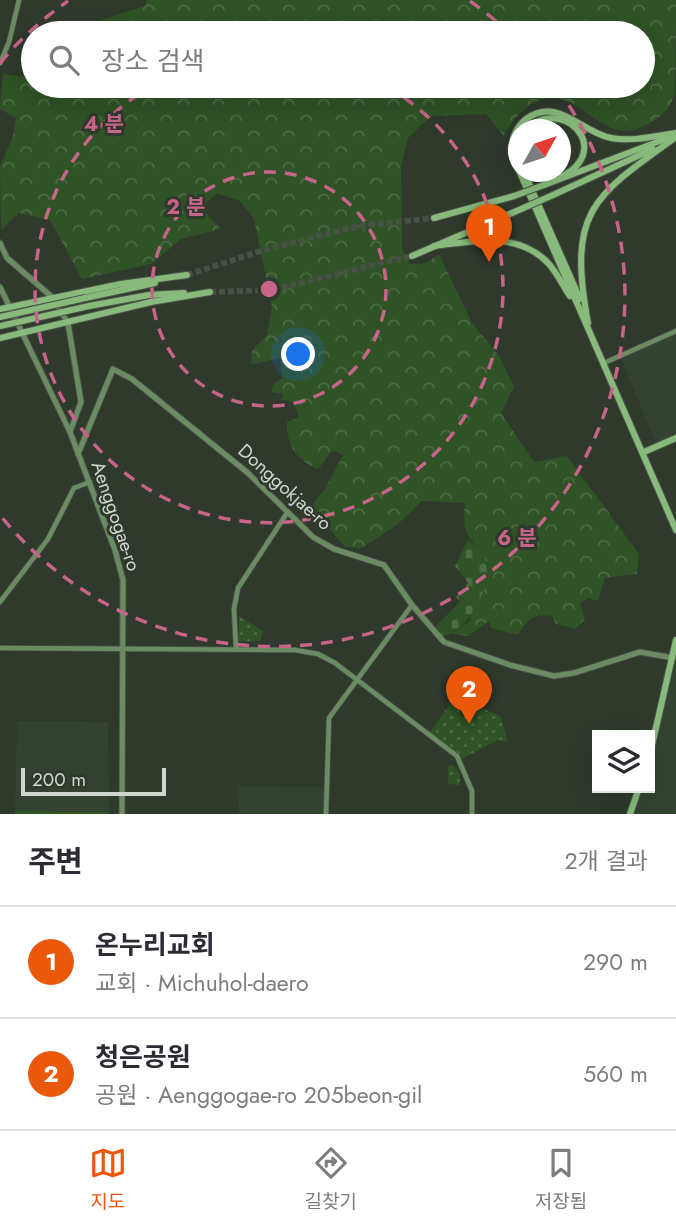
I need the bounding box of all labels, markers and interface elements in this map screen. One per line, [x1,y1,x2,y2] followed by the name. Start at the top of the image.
[21,21,655,98] search box
[45,41,83,79] icon: search
[101,42,204,80] text: 장소 검색
[84,109,124,139] text: 4 분
[508,119,571,182] north arrow
[166,192,206,222] text: 2 분
[466,204,512,262] pin: 1
[257,277,281,301] centre of rings
[281,337,315,371] your location
[232,438,338,536] street label: Donggokjae-ro
[85,457,147,575] street label: Aenggogae-ro
[497,523,537,553] text: 6 분
[446,666,492,724] pin: 2
[592,730,655,793] map controls
[592,730,655,793] button: layers
[21,765,166,797] scale bar
[32,766,86,793] text: 200 m
[28,840,83,883] text: 주변
[565,844,648,878] text: 2개 결과
[95,926,215,964] text: 온누리교회
[45,945,57,979] text: 1
[583,945,648,979] text: 290 m
[95,966,309,1000] text: 교회 · Michuhol-daero
[95,1038,191,1076] text: 청은공원
[43,1057,59,1091] text: 2
[583,1057,648,1091] text: 560 m
[95,1078,422,1112] text: 공원 · Aenggogae-ro 205beon-gil
[89,1144,127,1215] tab: 지도
[305,1144,357,1215] tab: 길찾기
[535,1144,587,1215] tab: 저장됨

